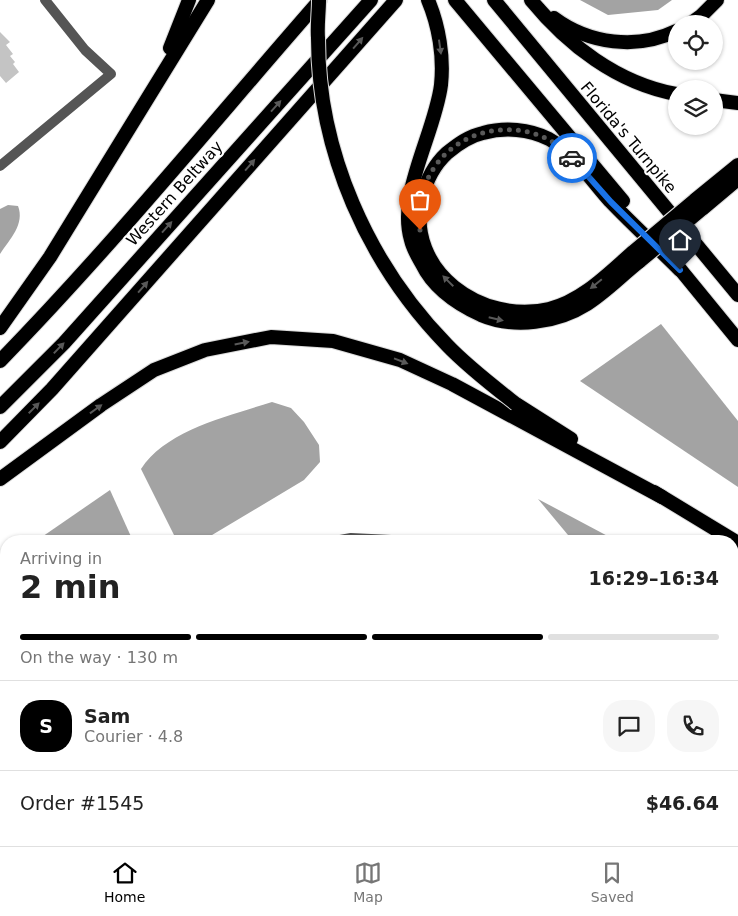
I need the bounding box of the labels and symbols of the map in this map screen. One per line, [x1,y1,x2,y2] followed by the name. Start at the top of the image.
[352,38,364,50] one-way arrow
[436,39,444,55] one-way arrow
[577,78,681,197] street label: Florida's Turnpike
[270,100,282,112] one-way arrow
[547,133,597,183] courier
[122,137,226,250] street label: Western Beltway
[245,159,256,172] one-way arrow
[399,179,441,230] pin
[659,219,701,270] pin
[161,221,173,233] one-way arrow
[442,276,454,288] one-way arrow
[589,278,602,289] one-way arrow
[137,281,149,293] one-way arrow
[489,315,504,323] one-way arrow
[234,339,249,347] one-way arrow
[53,342,65,354] one-way arrow
[394,357,409,365] one-way arrow
[28,402,40,414] one-way arrow
[89,404,103,414] one-way arrow

